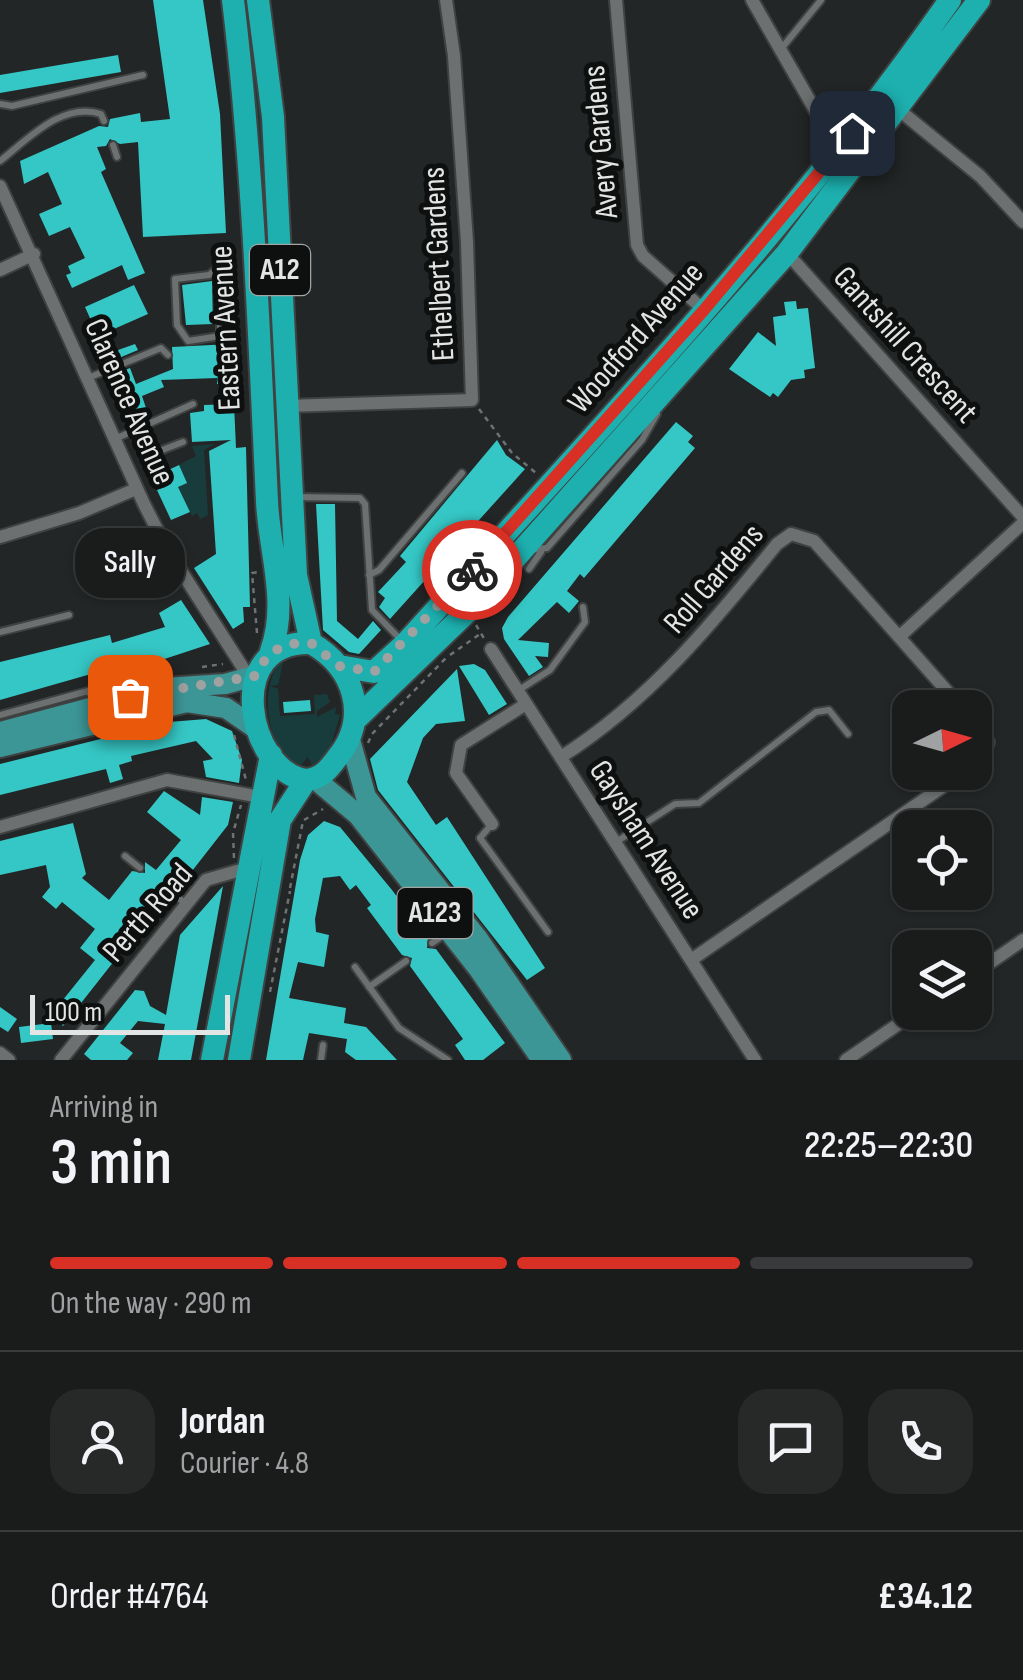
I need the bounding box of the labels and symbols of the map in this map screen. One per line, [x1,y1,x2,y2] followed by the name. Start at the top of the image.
[575,64,627,221] street label: Avery Gardens
[810,91,895,176] pin
[414,166,464,362] street label: Ethelbert Gardens
[202,245,250,411] street label: Eastern Avenue
[250,245,310,295] road number: A12
[560,254,712,422] street label: Woodford Avenue
[824,259,986,431] street label: Gantshill Crescent
[75,313,183,491] street label: Clarence Avenue
[656,516,772,642] street label: Roll Gardens
[422,520,522,620] courier
[75,527,185,597] callout: Sally
[88,655,173,740] pin
[892,690,992,790] north arrow
[580,753,712,927] street label: Gaysham Avenue
[95,856,201,970] street label: Perth Road
[398,888,472,938] road number: A123
[30,990,230,1034] scale bar

